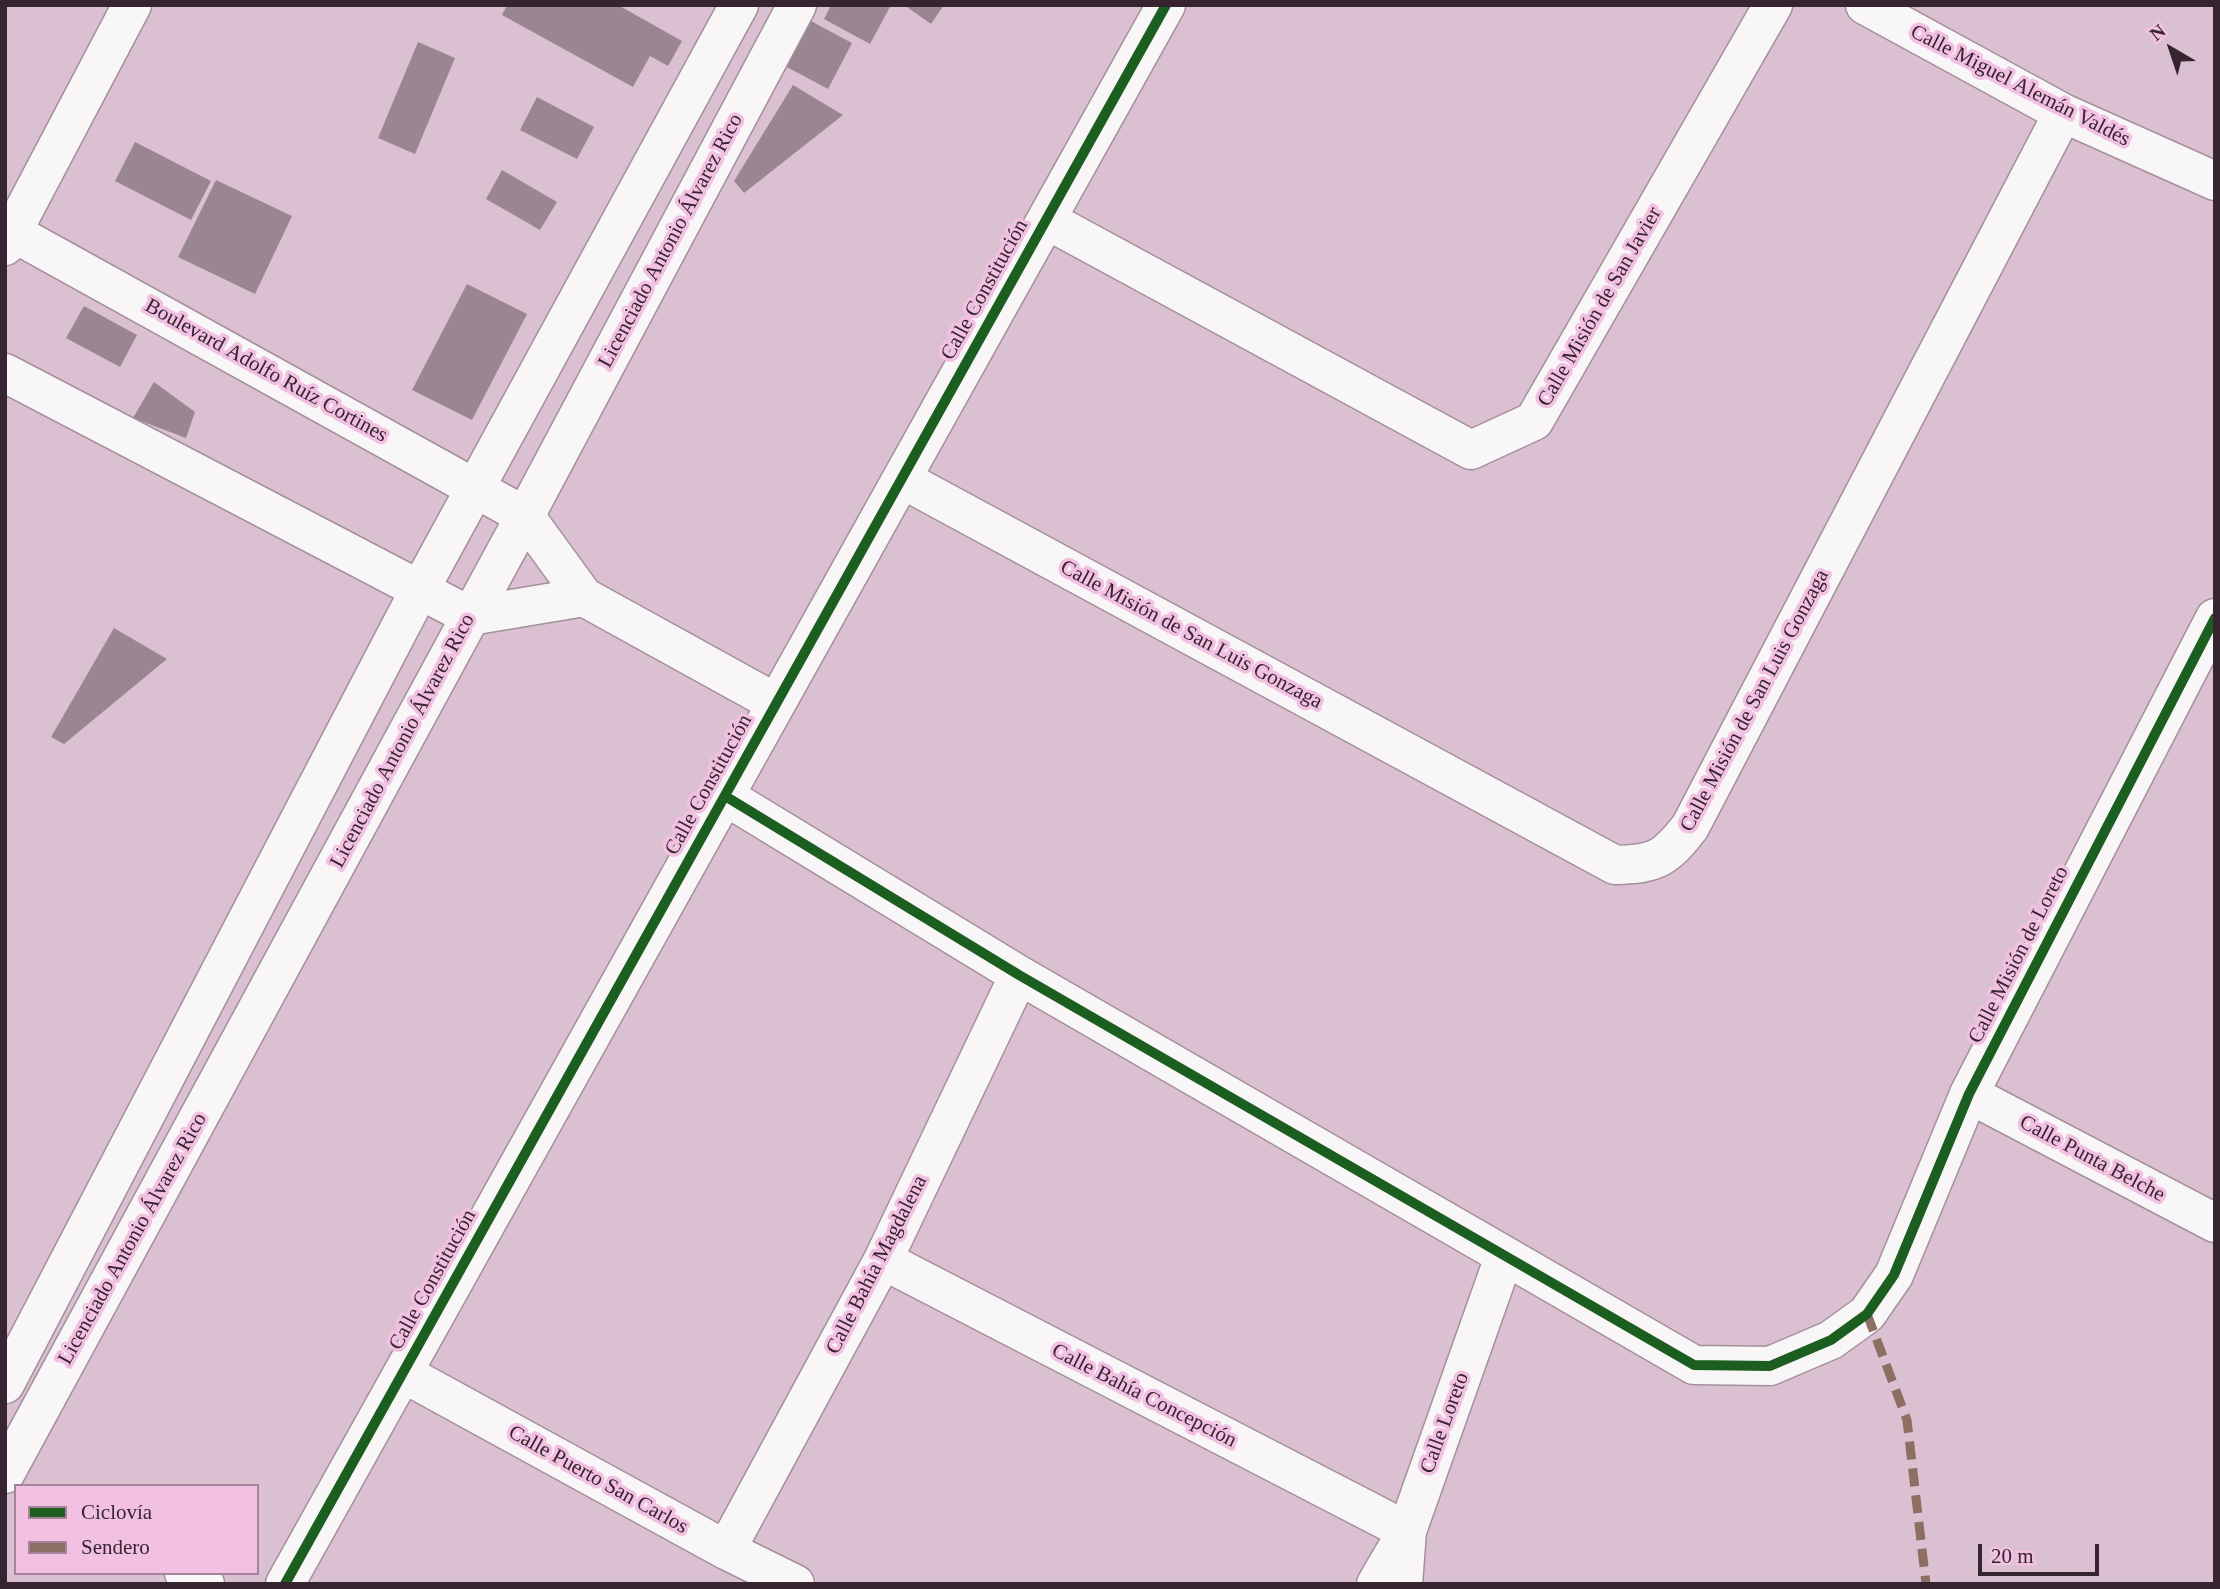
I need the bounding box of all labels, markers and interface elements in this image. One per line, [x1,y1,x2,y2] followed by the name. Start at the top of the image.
[2136,14,2206,84] north arrow
[1906,20,2134,152] street label: Calle Miguel Alemán Valdés
[2146,20,2169,45] text: N
[593,110,749,372] street label: Licenciado Antonio Álvarez Rico
[1533,203,1667,411] street label: Calle Misión de San Javier
[936,215,1034,365] street label: Calle Constitución
[140,294,392,448] street label: Boulevard Adolfo Ruíz Cortines
[1056,555,1326,715] street label: Calle Misión de San Luis Gonzaga
[1675,566,1835,836] street label: Calle Misión de San Luis Gonzaga
[325,610,481,872] street label: Licenciado Antonio Álvarez Rico
[660,710,758,860] street label: Calle Constitución
[1963,862,2075,1048] street label: Calle Misión de Loreto
[53,1109,213,1369] street label: Licenciado Antonio Álvarez Rico
[2015,1110,2169,1208] street label: Calle Punta Belche
[821,1171,933,1359] street label: Calle Bahía Magdalena
[384,1205,482,1355] street label: Calle Constitución
[1047,1338,1241,1454] street label: Calle Bahía Concepción
[1415,1369,1475,1477] street label: Calle Loreto
[504,1420,692,1540] street label: Calle Puerto San Carlos
[14,1484,259,1575] legend
[81,1500,152,1524] text: Ciclovía
[1982,1530,2103,1574] scale bar
[81,1535,150,1559] text: Sendero
[1991,1544,2034,1568] text: 20 m

